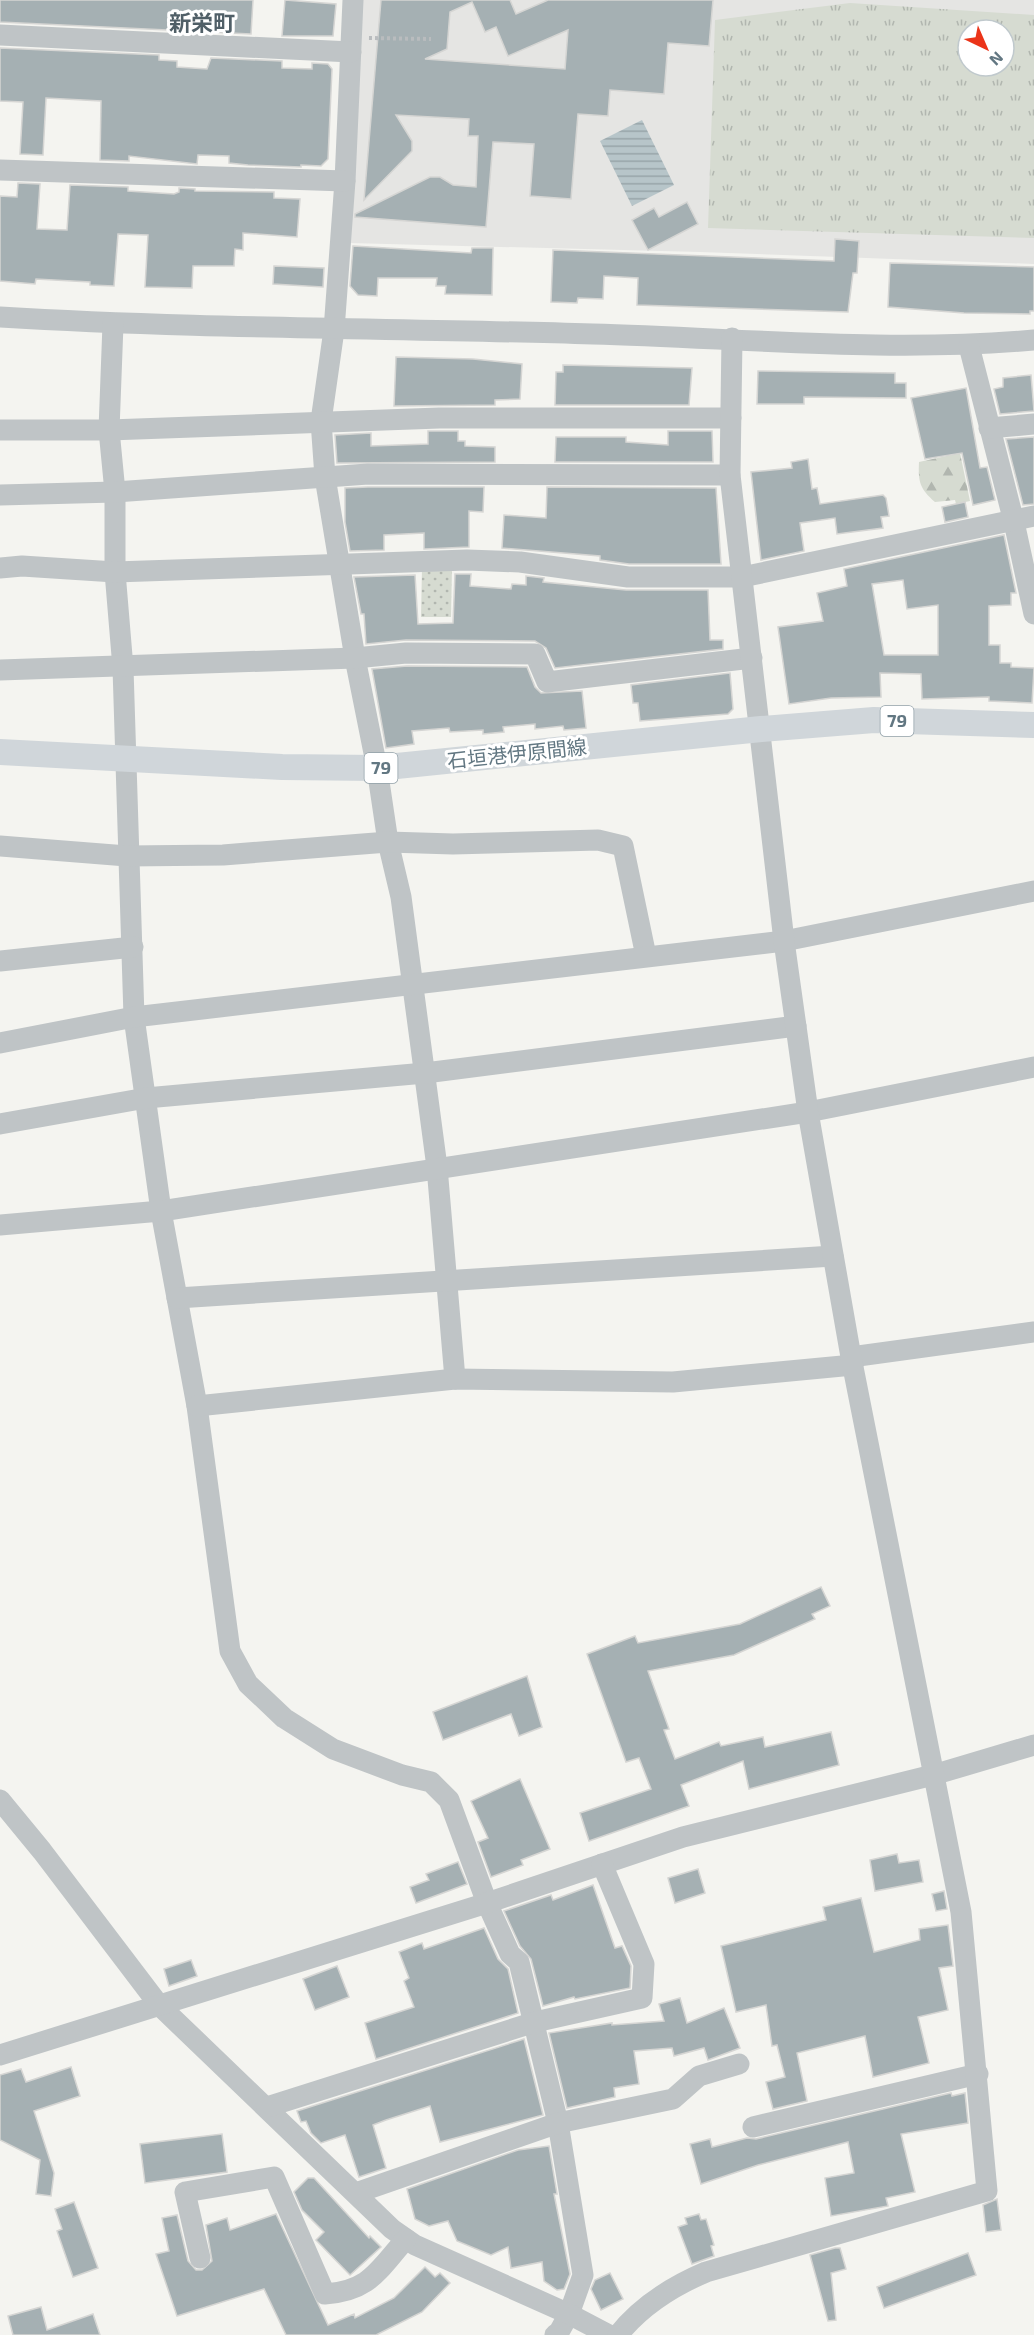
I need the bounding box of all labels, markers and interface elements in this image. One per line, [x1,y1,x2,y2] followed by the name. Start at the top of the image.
[169,9,235,35] district label: 新栄町
[956,18,1016,78] north arrow
[986,48,1008,70] text: N
[880,706,914,736] road number: 79
[446,734,588,772] street label: 石垣港伊原間線
[364,753,398,783] road number: 79

